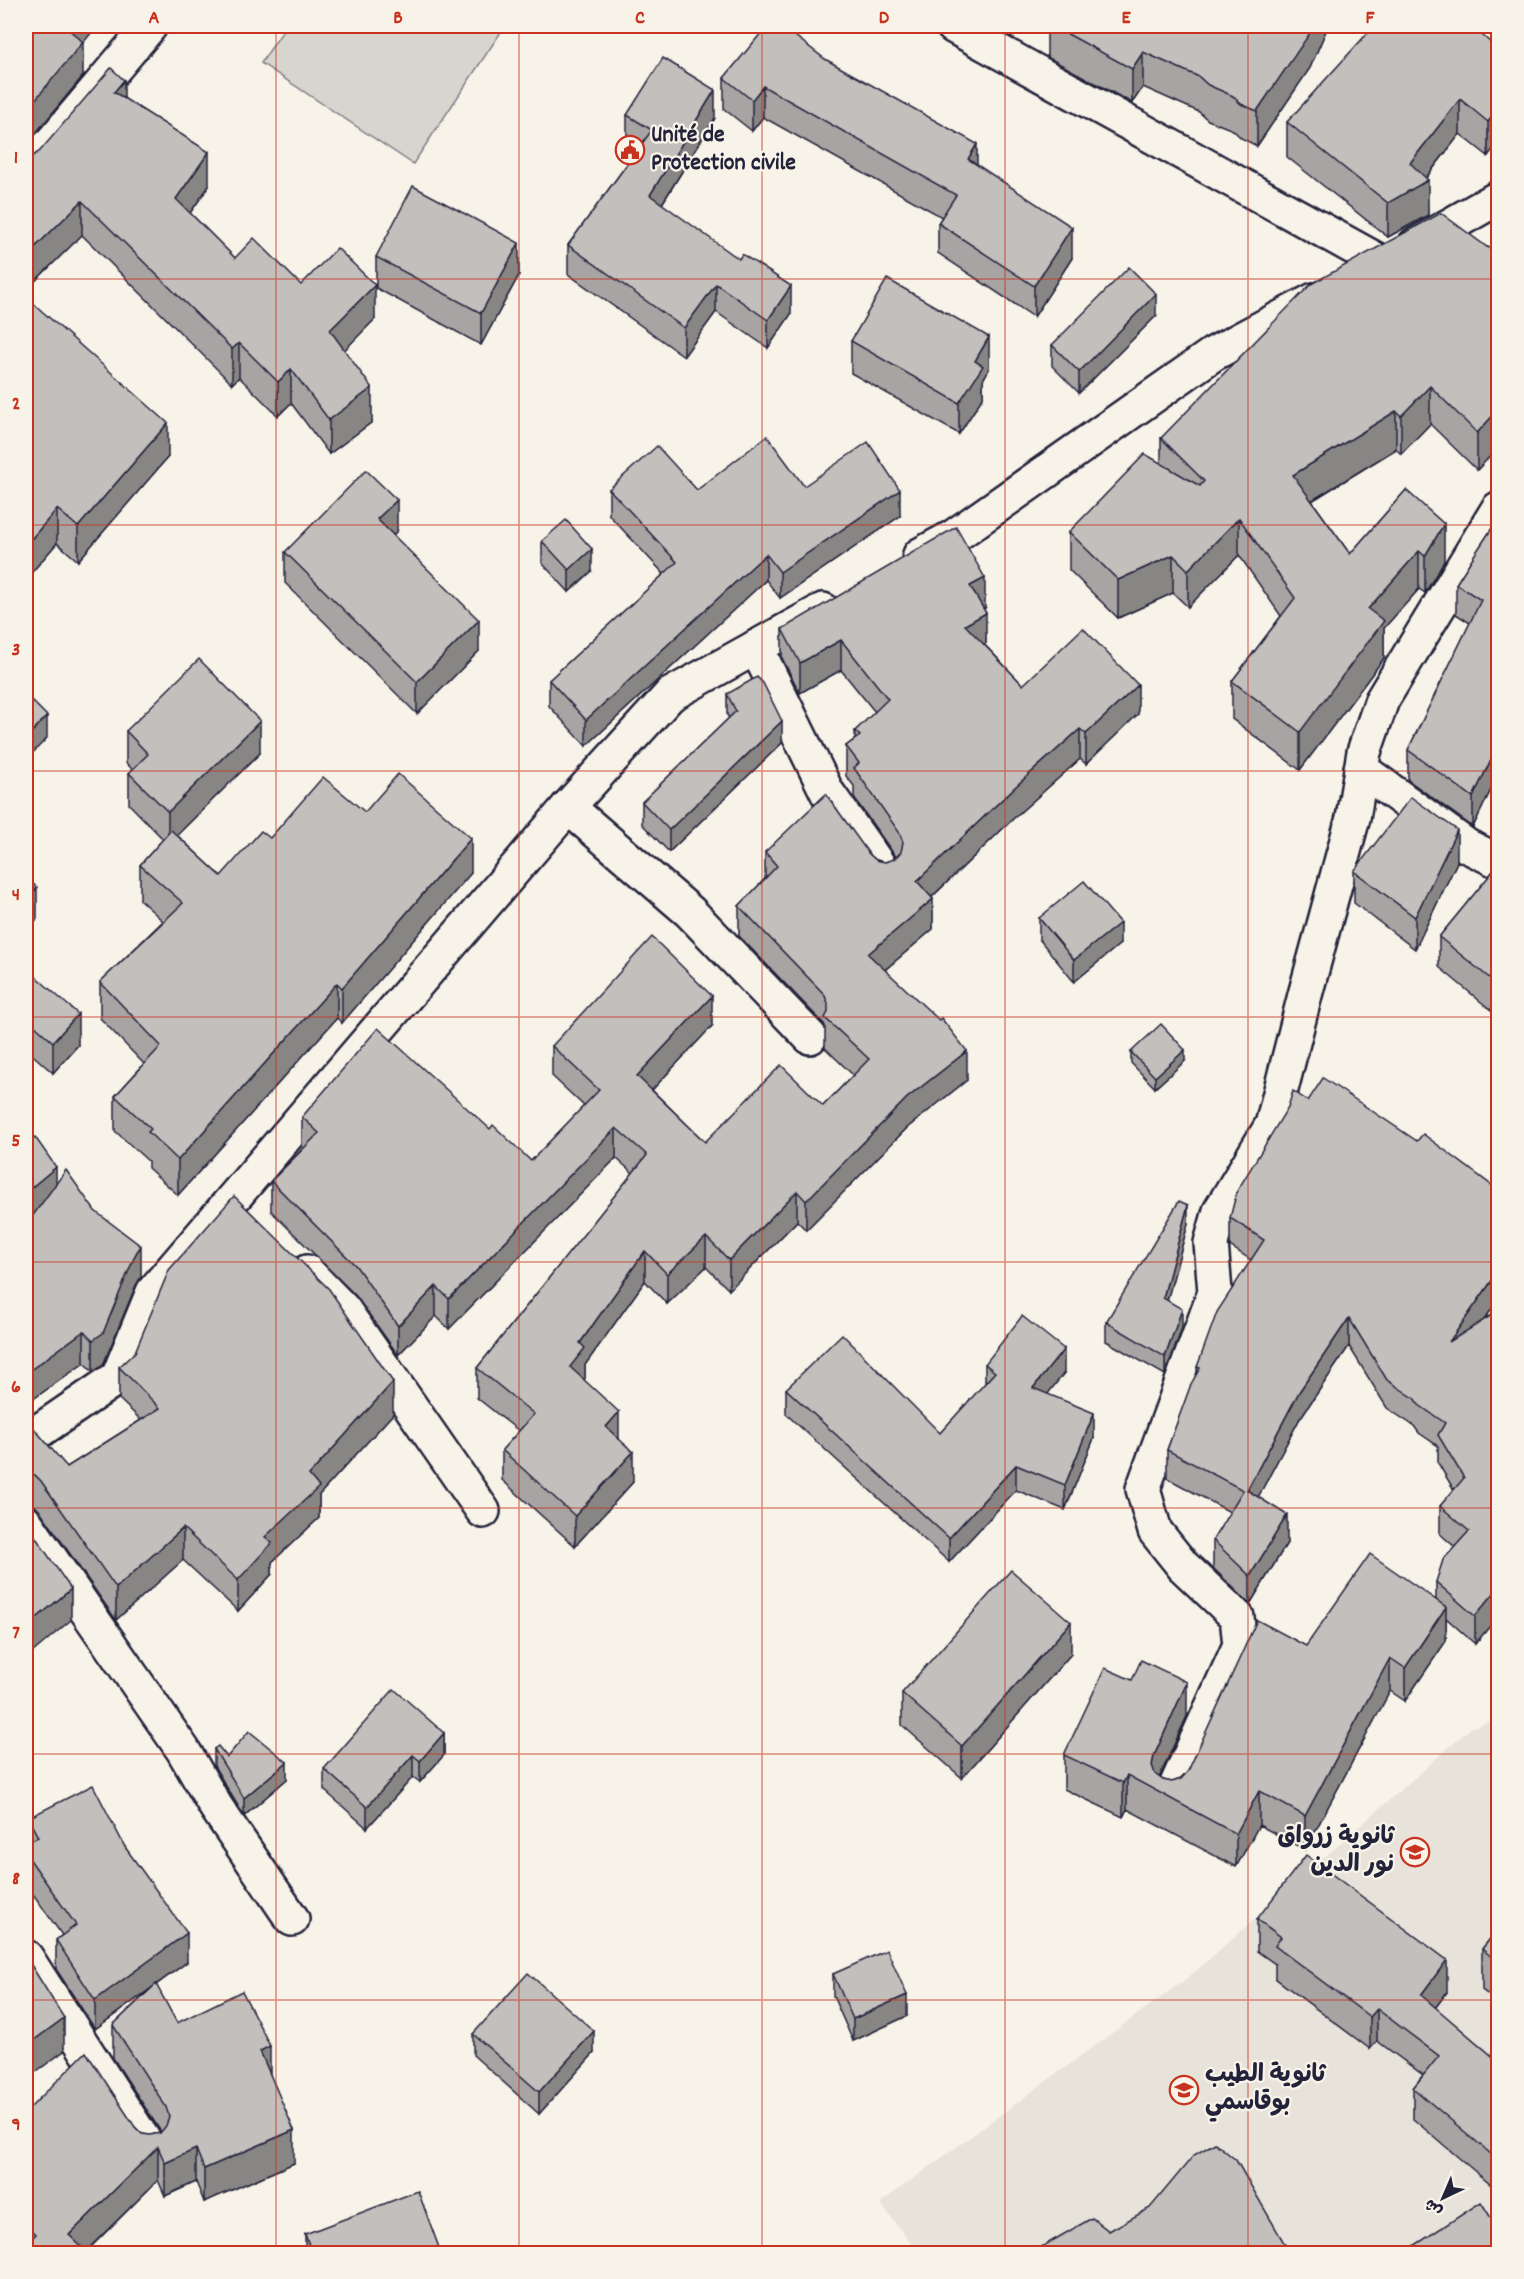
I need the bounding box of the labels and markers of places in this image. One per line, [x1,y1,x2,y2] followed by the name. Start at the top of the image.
[651,119,796,181] place label: Unité de Protection civile
[614,134,646,166] public building icon: Unité de Protection civile
[1278,1821,1396,1883] place label: ثانوية زرواق نور الدين
[1399,1836,1431,1868] school or university icon: ثانوية زرواق نور الدين
[1205,2059,1327,2122] place label: ثانوية الطيب بوقاسمي
[1168,2074,1200,2106] school or university icon: ثانوية الطيب بوقاسمي

